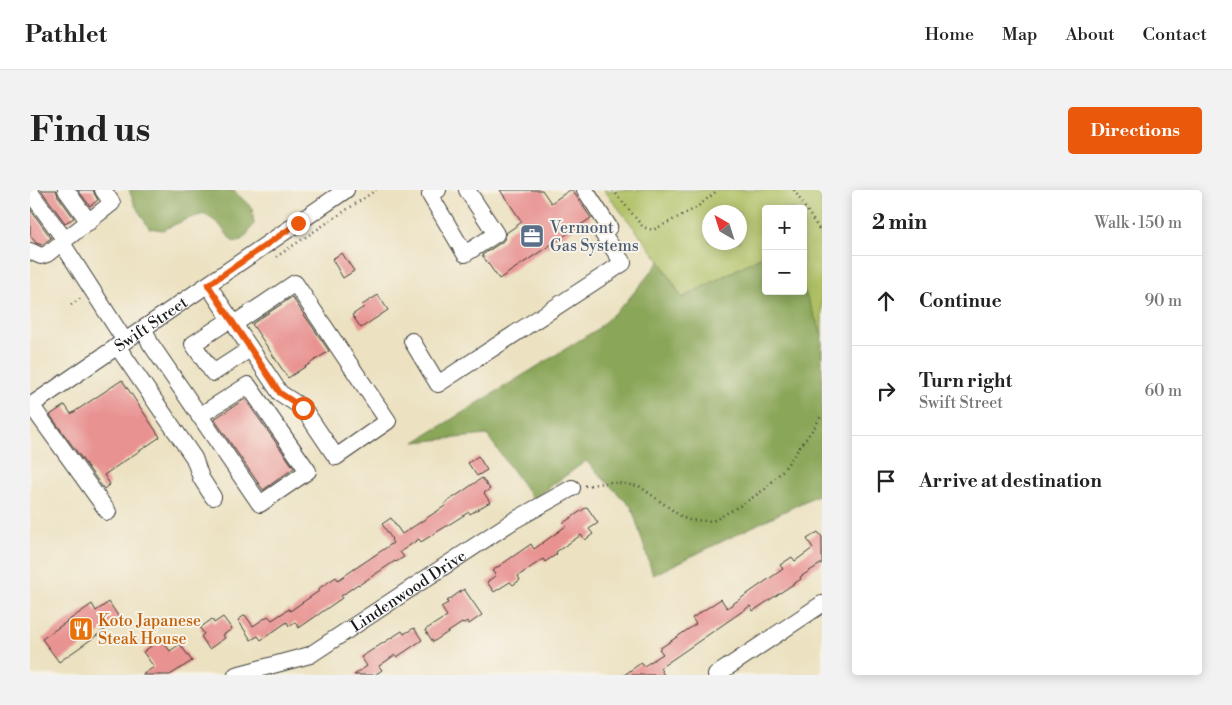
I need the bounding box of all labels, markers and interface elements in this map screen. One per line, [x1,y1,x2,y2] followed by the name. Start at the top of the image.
[25,20,107,50] text: Pathlet
[925,23,974,46] text: Home
[1002,23,1038,46] text: Map
[1066,23,1115,46] text: About
[1143,23,1207,46] text: Contact
[1068,107,1202,154] button: Directions
[30,109,150,152] text: Find us
[702,205,747,250] north arrow
[762,205,807,295] map controls
[762,205,807,250] button: +
[872,210,927,236] text: 2 min
[287,212,310,235] route end
[1094,213,1182,233] text: Walk · 150 m
[549,218,639,256] place label: Vermont Gas Systems
[519,223,545,249] office icon: Vermont Gas Systems
[762,250,807,295] button: −
[872,287,900,315] icon: ahead
[919,289,1002,313] text: Continue
[1144,291,1182,311] text: 90 m
[111,292,192,356] street label: Swift Street
[919,369,1012,393] text: Turn right
[872,377,900,405] icon: right
[1144,381,1182,401] text: 60 m
[919,393,1003,413] text: Swift Street
[292,397,315,420] route start
[872,467,900,495] icon: arrive
[919,469,1102,493] text: Arrive at destination
[347,546,470,636] street label: Lindenwood Drive
[98,611,201,649] place label: Koto Japanese Steak House
[68,616,94,642] restaurant icon: Koto Japanese Steak House

